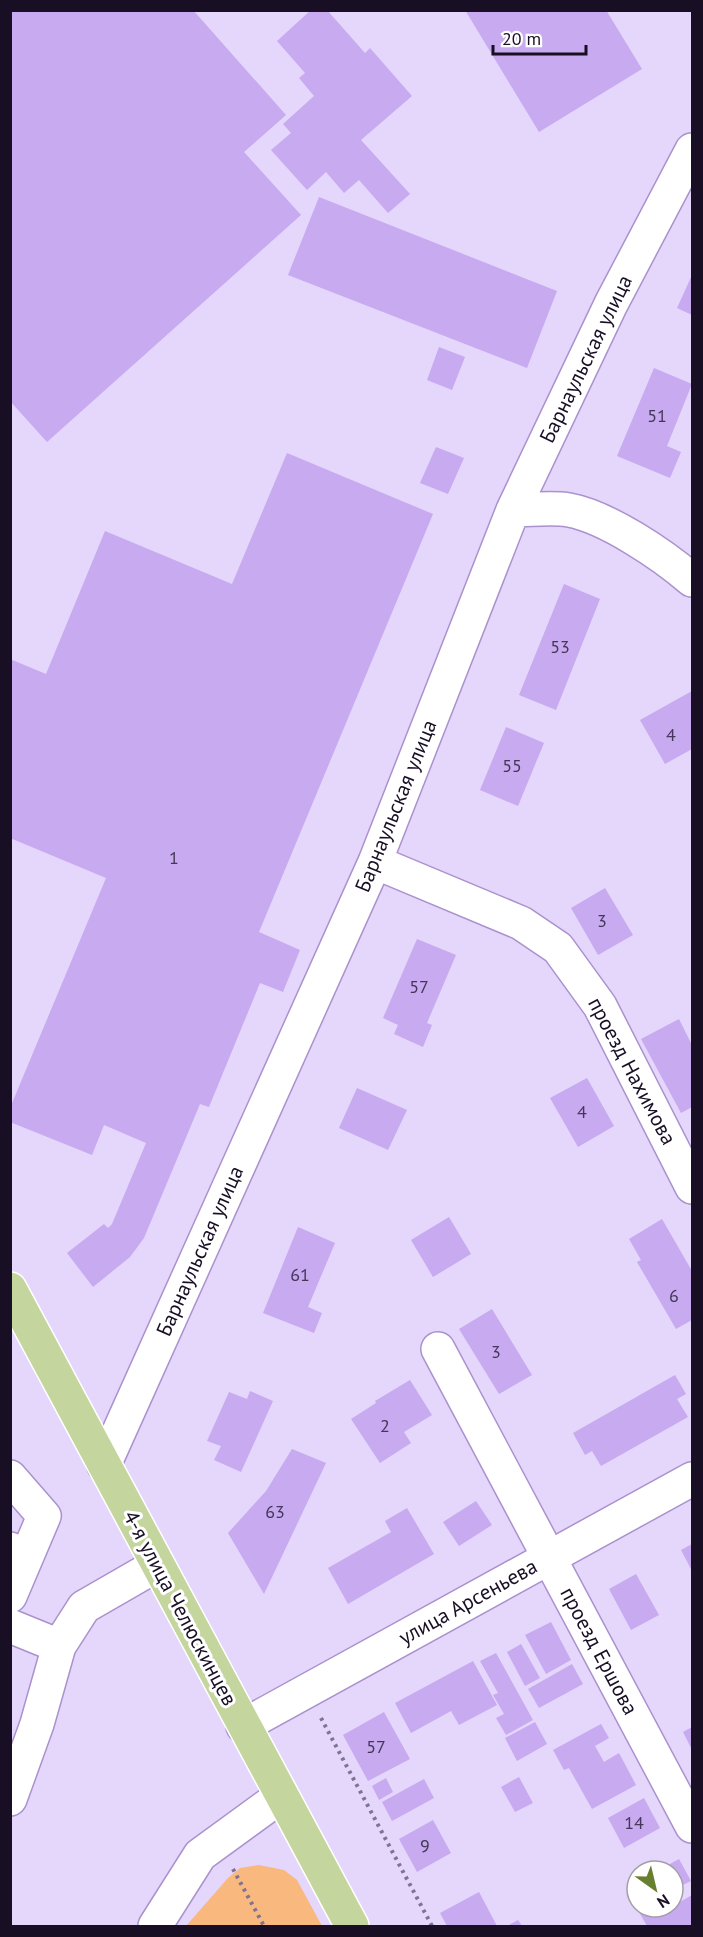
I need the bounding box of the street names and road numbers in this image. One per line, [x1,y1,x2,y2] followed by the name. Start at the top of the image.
[533,270,638,447] street label: Барнаульская улица
[349,716,442,896] street label: Барнаульская улица
[582,992,683,1149] street label: проезд Нахимова
[150,1161,249,1340] street label: Барнаульская улица
[118,1506,243,1710] street label: 4-я улица Челюскинцев
[394,1552,542,1651] street label: улица Арсеньева
[554,1582,644,1719] street label: проезд Ершова

